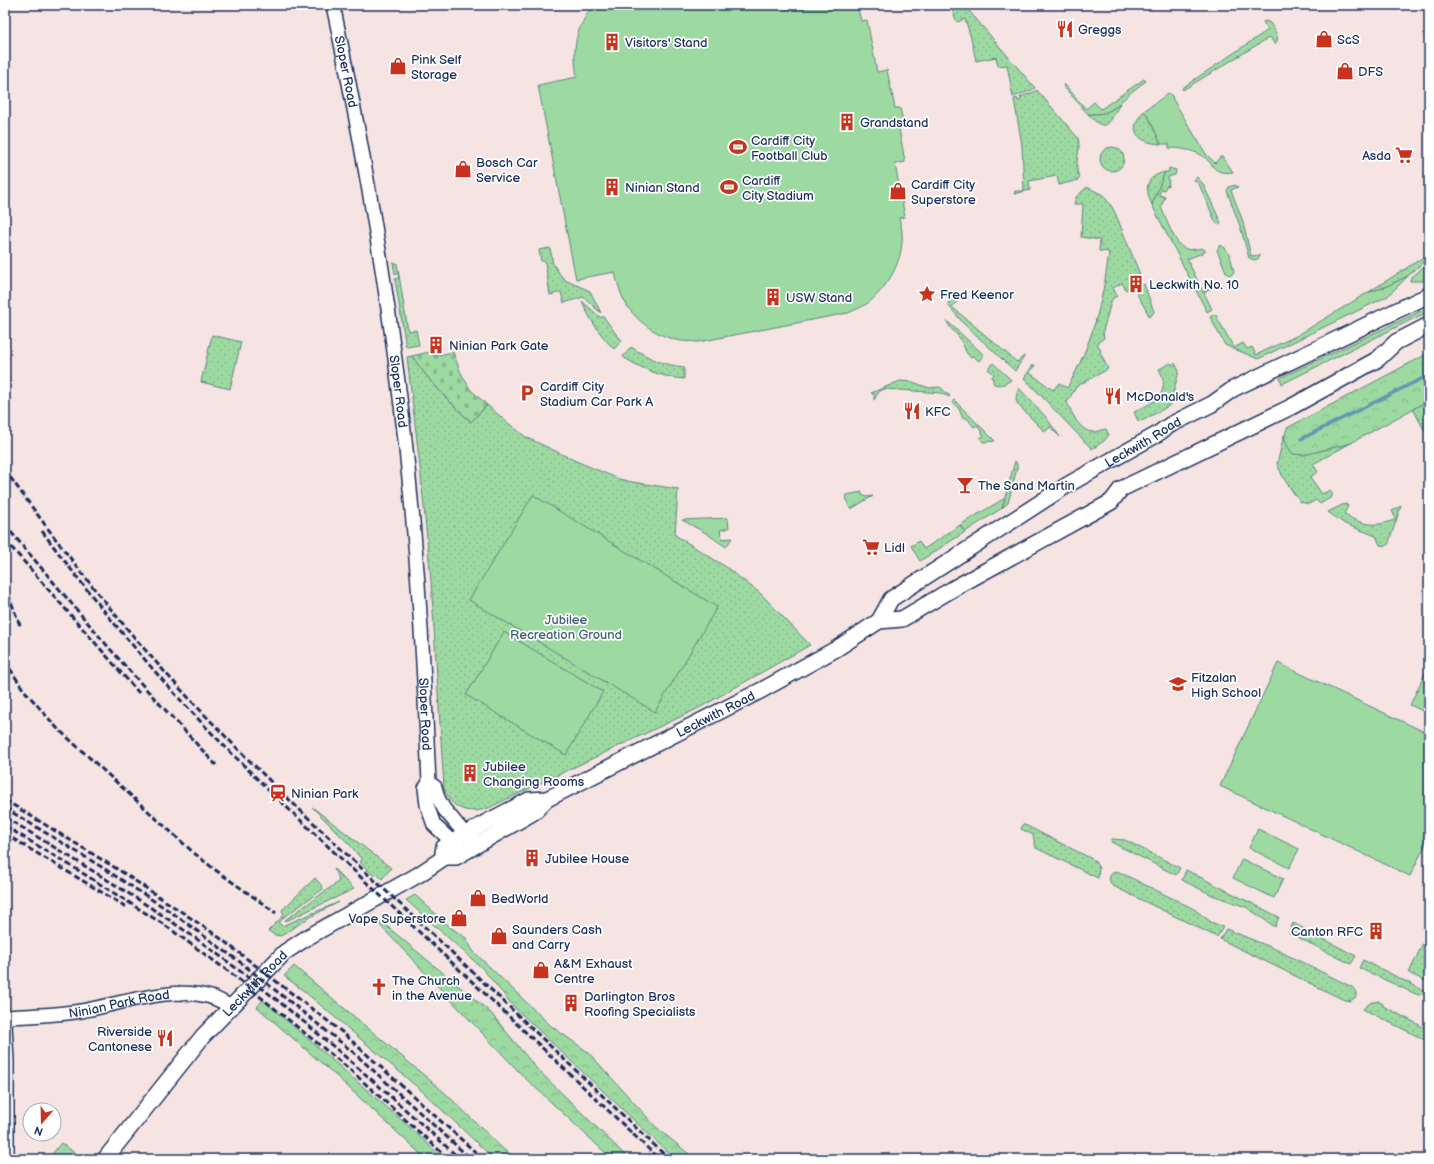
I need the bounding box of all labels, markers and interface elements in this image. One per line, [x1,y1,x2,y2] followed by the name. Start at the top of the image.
[1055,19,1075,39] restaurant icon: Greggs
[1078,22,1122,38] place label: Greggs
[1314,29,1334,49] shop icon: ScS
[602,32,622,52] building icon: Visitors' Stand
[1337,32,1360,48] place label: ScS
[331,34,361,109] street label: Sloper Road
[625,35,707,51] place label: Visitors' Stand
[411,52,462,83] place label: Pink Self Storage
[388,56,408,76] shop icon: Pink Self Storage
[1335,61,1355,81] shop icon: DFS
[1358,64,1383,80] place label: DFS
[837,112,857,132] building icon: Grandstand
[860,115,929,131] place label: Grandstand
[751,133,828,164] place label: Cardiff City Football Club
[728,137,748,157] sports icon: Cardiff City Football Club
[1394,145,1414,165] supermarket icon: Asda
[1362,148,1391,164] place label: Asda
[476,155,538,186] place label: Bosch Car Service
[453,159,473,179] shop icon: Bosch Car Service
[742,173,814,204] place label: Cardiff City Stadium
[602,177,622,197] building icon: Ninian Stand
[719,177,739,197] sports icon: Cardiff City Stadium
[911,177,976,208] place label: Cardiff City Superstore
[625,180,700,196] place label: Ninian Stand
[888,181,908,201] shop icon: Cardiff City Superstore
[1126,274,1146,294] building icon: Leckwith No. 10
[1149,277,1239,293] place label: Leckwith No. 10
[917,284,937,304] place icon: Fred Keenor
[763,287,783,307] building icon: USW Stand
[940,287,1014,303] place label: Fred Keenor
[786,290,852,306] place label: USW Stand
[426,335,446,355] building icon: Ninian Park Gate
[449,338,549,354] place label: Ninian Park Gate
[386,354,411,429] street label: Sloper Road
[540,379,653,410] place label: Cardiff City Stadium Car Park A
[517,383,537,403] parking icon: Cardiff City Stadium Car Park A
[1103,386,1123,406] restaurant icon: McDonald's
[1126,389,1195,405] place label: McDonald's
[902,401,922,421] restaurant icon: KFC
[925,404,950,420] place label: KFC
[1102,414,1184,471] street label: Leckwith Road
[955,475,975,495] bar icon: The Sand Martin
[978,478,1075,494] place label: The Sand Martin
[861,537,881,557] supermarket icon: Lidl
[884,540,905,556] place label: Lidl
[510,612,622,643] park label: Jubilee Recreation Ground
[1191,670,1261,701] place label: Fitzalan High School
[1168,674,1188,694] school or university icon: Fitzalan High School
[415,677,435,751] street label: Sloper Road
[674,688,758,741] street label: Leckwith Road
[483,759,585,790] place label: Jubilee Changing Rooms
[460,763,480,783] building icon: Jubilee Changing Rooms
[268,783,288,803] station icon: Ninian Park
[291,786,359,802] place label: Ninian Park
[522,848,542,868] building icon: Jubilee House
[545,851,630,867] place label: Jubilee House
[468,888,488,908] shop icon: BedWorld
[491,891,549,907] place label: BedWorld
[449,908,469,928] shop icon: Vape Superstore
[349,911,446,927] place label: Vape Superstore
[1366,921,1386,941] building icon: Canton RFC
[512,922,602,953] place label: Saunders Cash and Carry
[1291,924,1363,940] place label: Canton RFC
[489,926,509,946] shop icon: Saunders Cash and Carry
[219,948,291,1020] street label: Leckwith Road
[554,956,632,987] place label: A&M Exhaust Centre
[531,960,551,980] shop icon: A&M Exhaust Centre
[392,973,472,1004] place label: The Church in the Avenue
[369,977,389,997] church icon: The Church in the Avenue
[68,987,170,1022] street label: Ninian Park Road
[584,989,696,1020] place label: Darlington Bros Roofing Specialists
[561,993,581,1013] building icon: Darlington Bros Roofing Specialists
[88,1024,152,1055] place label: Riverside Cantonese
[155,1028,175,1048] restaurant icon: Riverside Cantonese
[22,1102,62,1142] north arrow
[33,1123,45,1138] text: N

